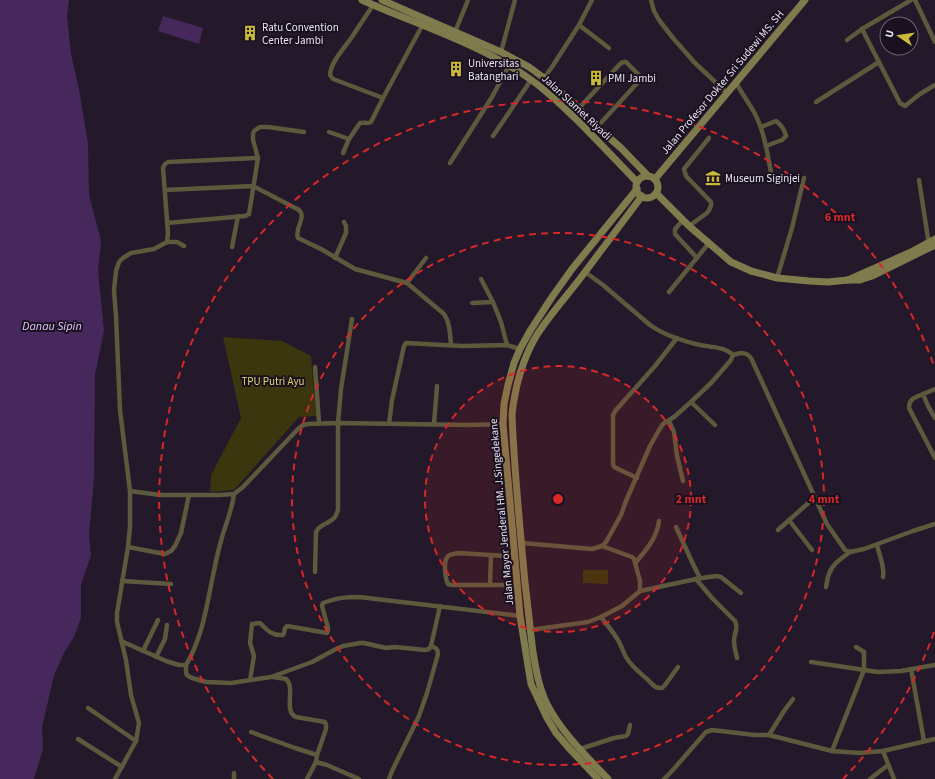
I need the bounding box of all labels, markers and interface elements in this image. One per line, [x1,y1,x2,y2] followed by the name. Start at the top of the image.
[657,7,787,158] street label: Jalan Profesor Dokter Sri Sudewi MS. SH
[879,16,919,56] north arrow
[262,20,339,48] place label: Ratu Convention Center Jambi
[241,24,259,42] building icon: Ratu Convention Center Jambi
[882,29,898,39] text: U
[468,56,519,84] place label: Universitas Batanghari
[447,60,465,78] building icon: Universitas Batanghari
[587,69,605,87] building icon: PMI Jambi
[539,71,615,144] street label: Jalan Slamet Riyadi
[608,71,656,86] place label: PMI Jambi
[704,169,722,187] museum icon: Museum Siginjei
[725,171,800,186] place label: Museum Siginjei
[825,209,856,226] text: 6 mnt
[22,318,82,335] water label: Danau Sipin
[241,374,305,389] park label: TPU Putri Ayu
[486,417,517,606] street label: Jalan Mayor Jenderal HM. J.Singedekane
[676,491,707,508] text: 2 mnt
[809,491,840,508] text: 4 mnt
[551,492,565,506] centre of rings

